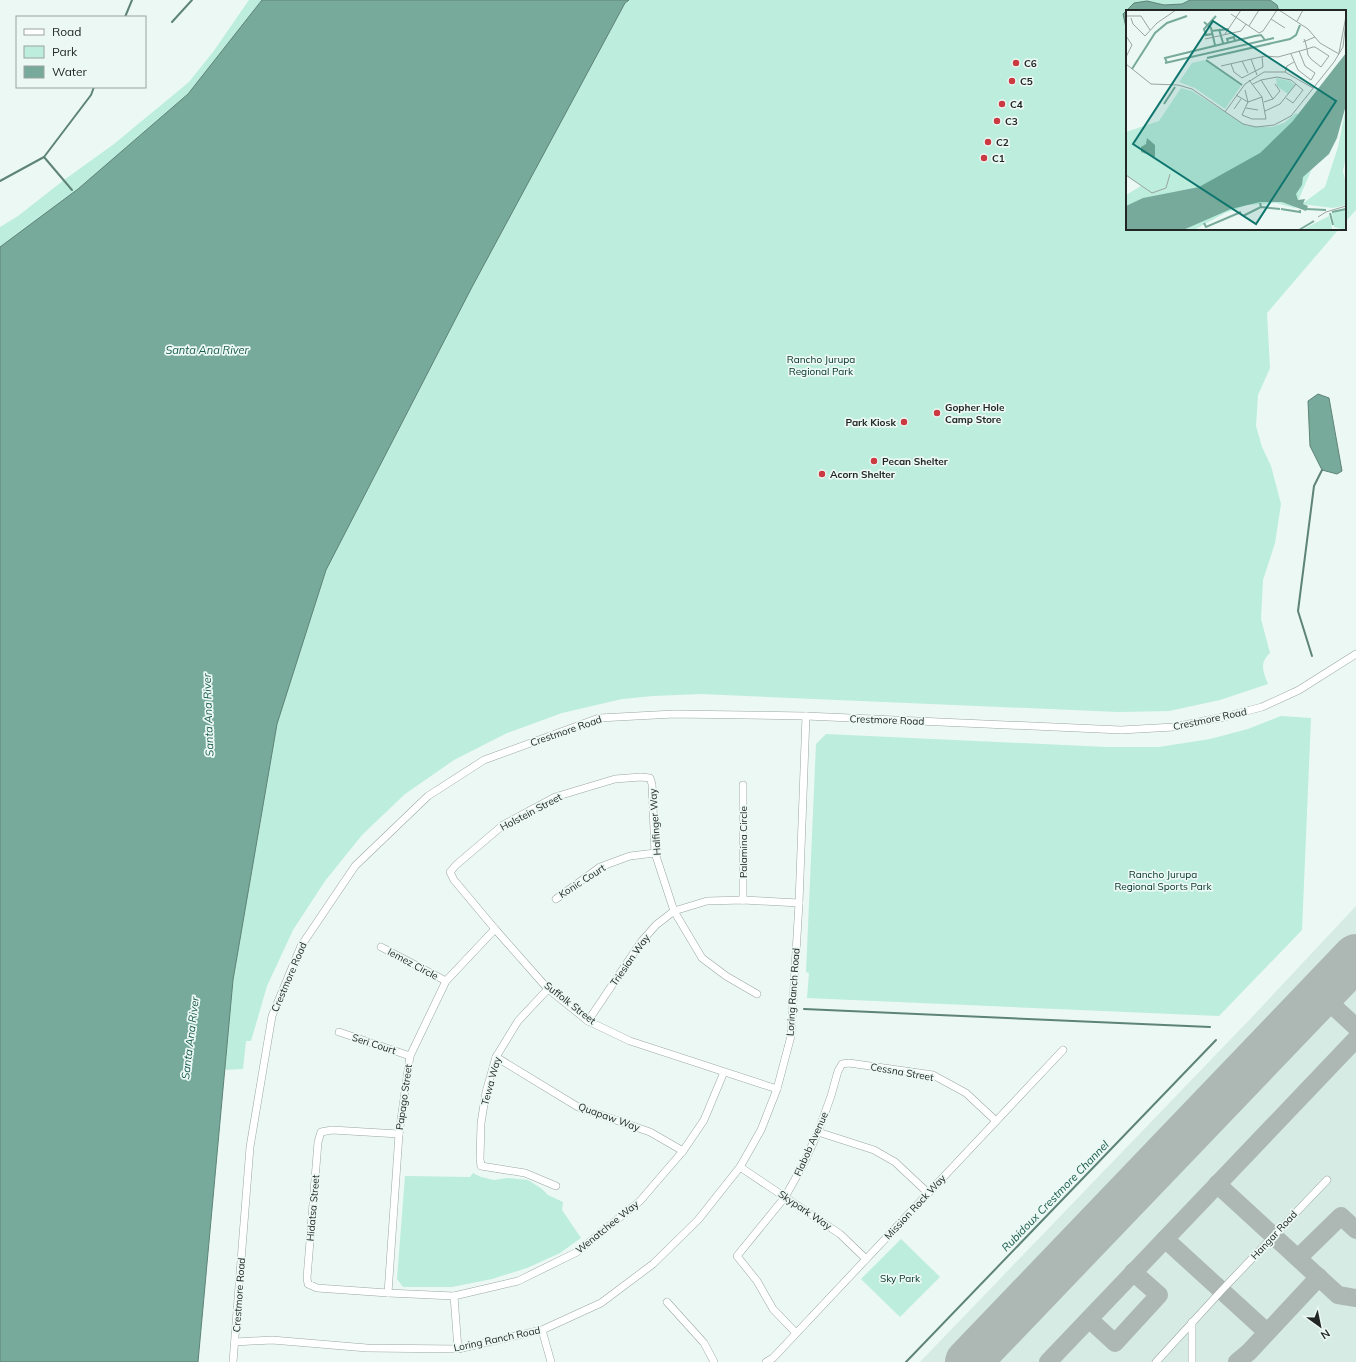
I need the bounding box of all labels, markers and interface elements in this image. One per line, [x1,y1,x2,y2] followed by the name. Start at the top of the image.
[1126,10,1346,230] inset map
[16,16,146,88] legend
[52,24,81,39] text: Road
[52,44,78,59] text: Park
[1024,57,1037,70] place label: C6
[1011,58,1021,68] marker: C6
[52,64,88,79] text: Water
[1020,75,1033,88] place label: C5
[1007,76,1017,86] marker: C5
[1010,98,1023,111] place label: C4
[997,99,1007,109] marker: C4
[1005,115,1018,128] place label: C3
[992,116,1002,126] marker: C3
[996,136,1009,149] place label: C2
[983,137,993,147] marker: C2
[992,152,1005,165] place label: C1
[979,153,989,163] marker: C1
[165,343,250,357] water label: Santa Ana River
[787,353,855,378] park label: Rancho Jurupa Regional Park
[945,401,1005,426] place label: Gopher Hole Camp Store
[932,408,942,418] marker: Gopher Hole Camp Store
[845,416,896,429] place label: Park Kiosk
[899,417,909,427] marker: Park Kiosk
[882,455,948,468] place label: Pecan Shelter
[869,456,879,466] marker: Pecan Shelter
[830,468,895,481] place label: Acorn Shelter
[817,469,827,479] marker: Acorn Shelter
[200,672,216,757] water label: Santa Ana River
[1172,705,1248,733] street label: Crestmore Road
[849,712,925,728] street label: Crestmore Road
[528,713,604,749] street label: Crestmore Road
[646,787,664,856] street label: Halfinger Way
[498,790,565,834] street label: Holstein Street
[737,806,750,878] street label: Palamina Circle
[556,861,608,901] street label: Konic Court
[1114,868,1212,893] park label: Rancho Jurupa Regional Sports Park
[607,931,653,988] street label: Triesian Way
[268,940,310,1014] street label: Crestmore Road
[385,945,441,983] street label: Iemez Circle
[783,947,803,1037] street label: Loring Ranch Road
[542,979,599,1028] street label: Suffolk Street
[178,995,202,1080] water label: Santa Ana River
[350,1031,398,1057] street label: Seri Court
[478,1055,504,1107] street label: Tewa Way
[869,1060,935,1084] street label: Cessna Street
[393,1063,415,1131] street label: Papago Street
[576,1100,642,1134] street label: Quapaw Way
[791,1110,831,1178] street label: Flabob Avenue
[998,1137,1112,1254] water label: Rubidoux Crestmore Channel
[881,1171,949,1242] street label: Mission Rock Way
[304,1174,322,1242] street label: Hidatsa Street
[776,1187,835,1233] street label: Skypark Way
[573,1197,642,1256] street label: Wenatchee Way
[1248,1208,1300,1262] street label: Hangar Road
[230,1257,248,1333] street label: Crestmore Road
[880,1272,921,1285] park label: Sky Park
[1300,1306,1340,1346] north arrow
[452,1323,542,1355] street label: Loring Ranch Road
[1318,1326,1333,1343] text: N

